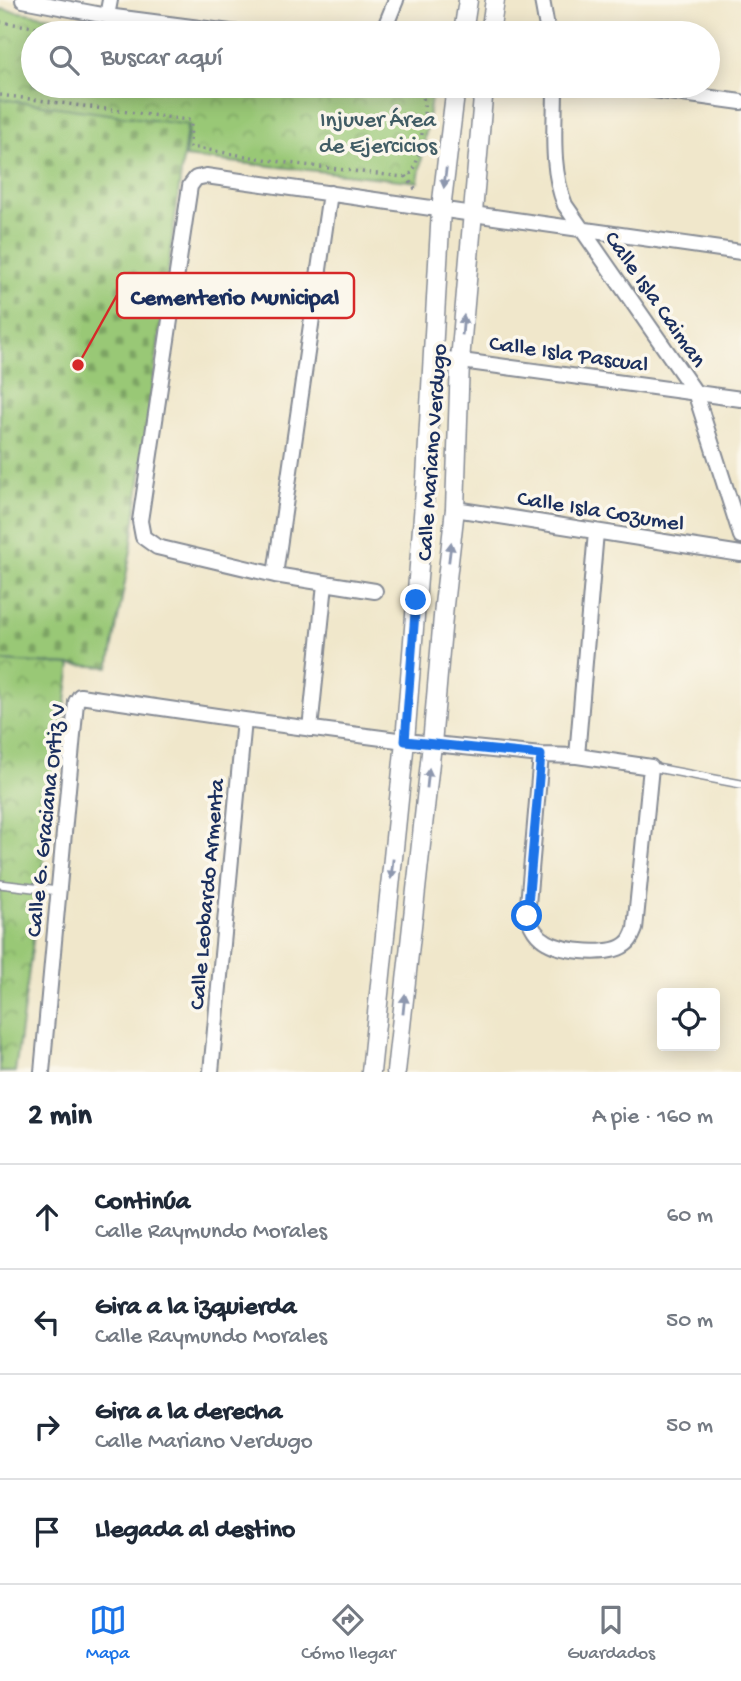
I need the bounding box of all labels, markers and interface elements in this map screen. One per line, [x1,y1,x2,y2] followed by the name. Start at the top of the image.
[21,21,720,98] search box
[45,41,83,79] icon: search
[101,44,223,75] text: Buscar aquí
[319,107,437,161] park label: Injuver Área de Ejercicios
[439,167,450,189] one-way arrow
[597,227,711,373] street label: Calle Isla Caiman
[117,273,354,318] callout: Cementerio Municipal
[131,285,339,314] text: Cementerio Municipal
[458,313,469,335] one-way arrow
[487,331,650,380] street label: Calle Isla Pascual
[412,343,455,562] street label: Calle Mariano Verdugo
[515,486,686,539] street label: Calle Isla Cozumel
[444,540,455,562] one-way arrow
[400,584,431,615] route end
[22,702,73,939] street label: Calle G. Graciana Ortiz V
[423,767,434,789] one-way arrow
[185,776,232,1011] street label: Calle Leobardo Armenta
[386,858,397,880] one-way arrow
[511,900,542,931] route start
[657,988,720,1051] map controls
[657,988,720,1051] button: locate
[399,993,410,1015] one-way arrow
[28,1100,92,1135] text: 2 min
[592,1104,713,1131] text: A pie · 160 m
[95,1188,190,1219] text: Continúa
[28,1198,66,1236] icon: ahead
[667,1203,713,1230] text: 60 m
[95,1219,327,1246] text: Calle Raymundo Morales
[95,1293,297,1324] text: Gira a la izquierda
[28,1303,66,1341] icon: left
[666,1308,713,1335] text: 50 m
[95,1324,327,1351] text: Calle Raymundo Morales
[95,1398,282,1429] text: Gira a la derecha
[28,1408,66,1446] icon: right
[666,1413,713,1440] text: 50 m
[95,1429,313,1456] text: Calle Mariano Verdugo
[28,1513,66,1551] icon: arrive
[95,1516,295,1547] text: Llegada al destino
[86,1601,130,1666] tab: Mapa
[301,1601,396,1666] tab: Cómo llegar
[567,1601,655,1666] tab: Guardados

